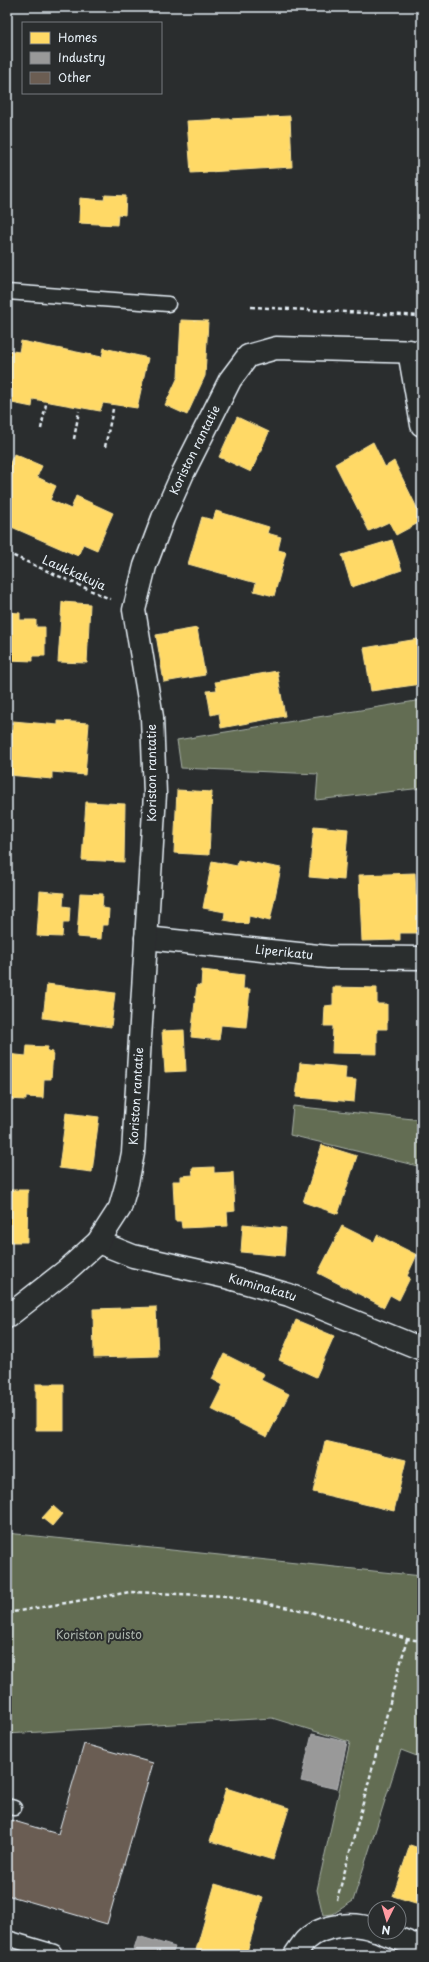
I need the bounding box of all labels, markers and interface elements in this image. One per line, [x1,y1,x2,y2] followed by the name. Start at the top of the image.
[22,22,162,94] legend
[58,28,97,46] text: Homes
[58,48,106,66] text: Industry
[58,68,91,86] text: Other
[164,402,224,497] street label: Koriston rantatie
[40,550,110,594] street label: Laukkakuja
[142,724,160,822] street label: Koriston rantatie
[254,939,314,963] street label: Liperikatu
[124,1047,147,1145] street label: Koriston rantatie
[227,1268,300,1305] street label: Kuminakatu
[56,1625,142,1643] park label: Koriston puisto
[367,1900,407,1940] north arrow
[381,1922,391,1939] text: N

